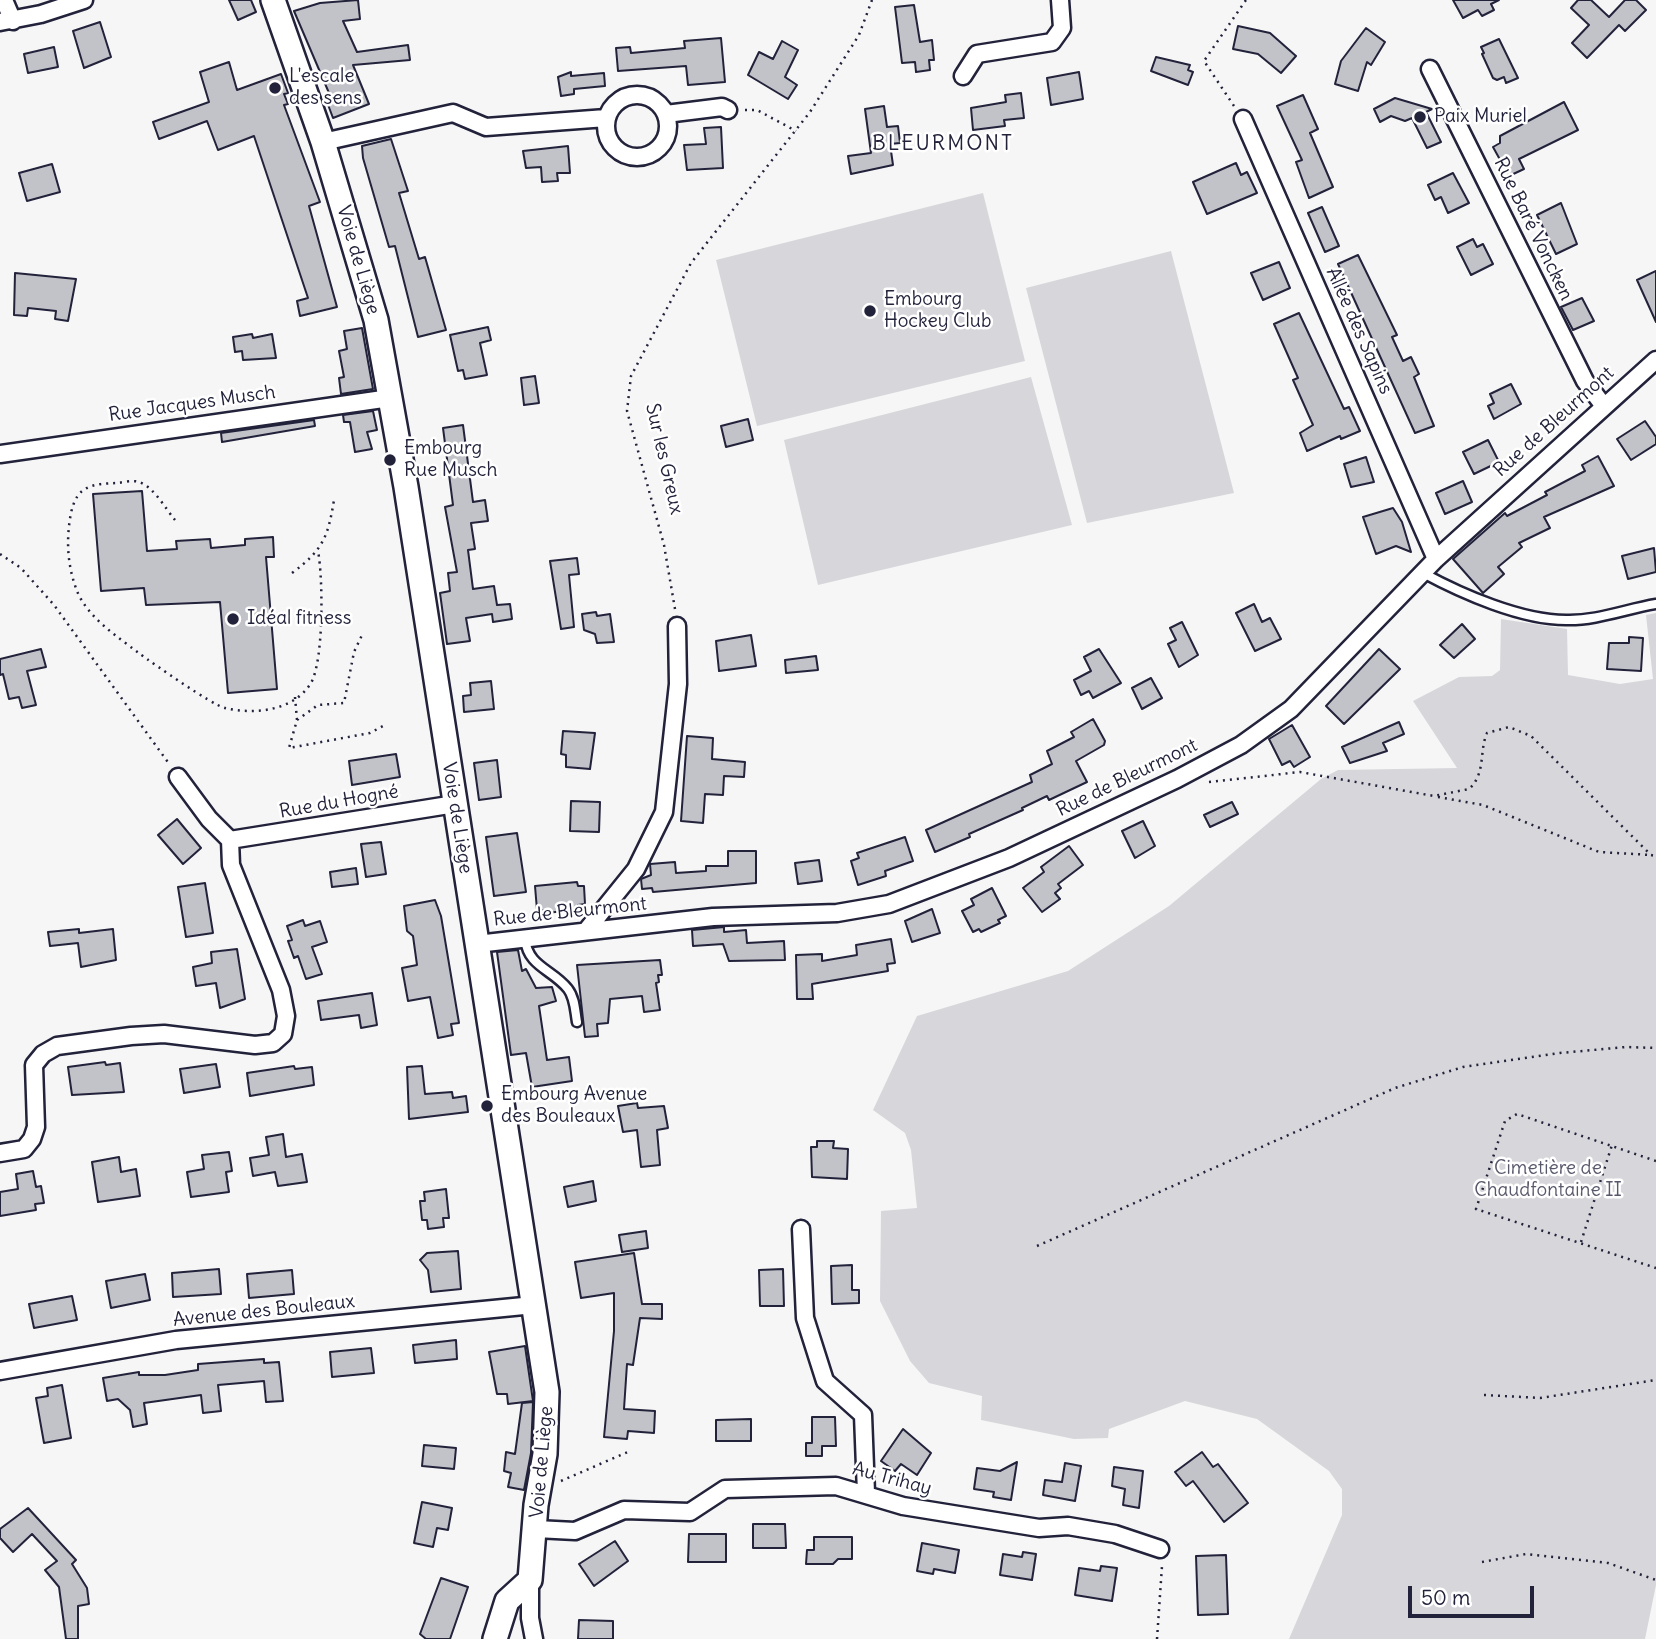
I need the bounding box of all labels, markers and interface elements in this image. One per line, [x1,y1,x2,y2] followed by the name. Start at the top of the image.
[289,66,362,110] place label: L'escale des sens
[267,80,283,96] marker: L'escale des sens
[1434,106,1527,128] place label: Paix Muriel
[1412,109,1428,125] marker: Paix Muriel
[873,131,1013,157] district label: BLEURMONT
[1489,154,1577,304] street label: Rue Baré Voncken
[332,203,384,317] street label: Voie de Liège
[1321,264,1397,398] street label: Allée des Sapins
[884,289,991,333] place label: Embourg Hockey Club
[862,303,878,319] marker: Embourg Hockey Club
[1489,362,1619,482] street label: Rue de Bleurmont
[107,381,277,427] street label: Rue Jacques Musch
[640,401,688,517] street label: Sur les Greux
[404,438,497,482] place label: Embourg Rue Musch
[382,452,398,468] marker: Embourg Rue Musch
[247,608,351,630] place label: Idéal fitness
[225,611,241,627] marker: Idéal fitness
[1053,734,1201,822] street label: Rue de Bleurmont
[437,761,477,875] street label: Voie de Liège
[278,780,400,824] street label: Rue du Hogné
[492,893,648,931] street label: Rue de Bleurmont
[501,1084,647,1128] place label: Embourg Avenue des Bouleaux
[479,1098,495,1114] marker: Embourg Avenue des Bouleaux
[1474,1158,1622,1202] park label: Cimetière de Chaudfontaine II
[172,1290,356,1332] street label: Avenue des Bouleaux
[526,1405,558,1519] street label: Voie de Liège
[850,1458,934,1500] street label: Au Trihay
[1411,1572,1537,1616] scale bar
[1421,1584,1470,1611] text: 50 m

